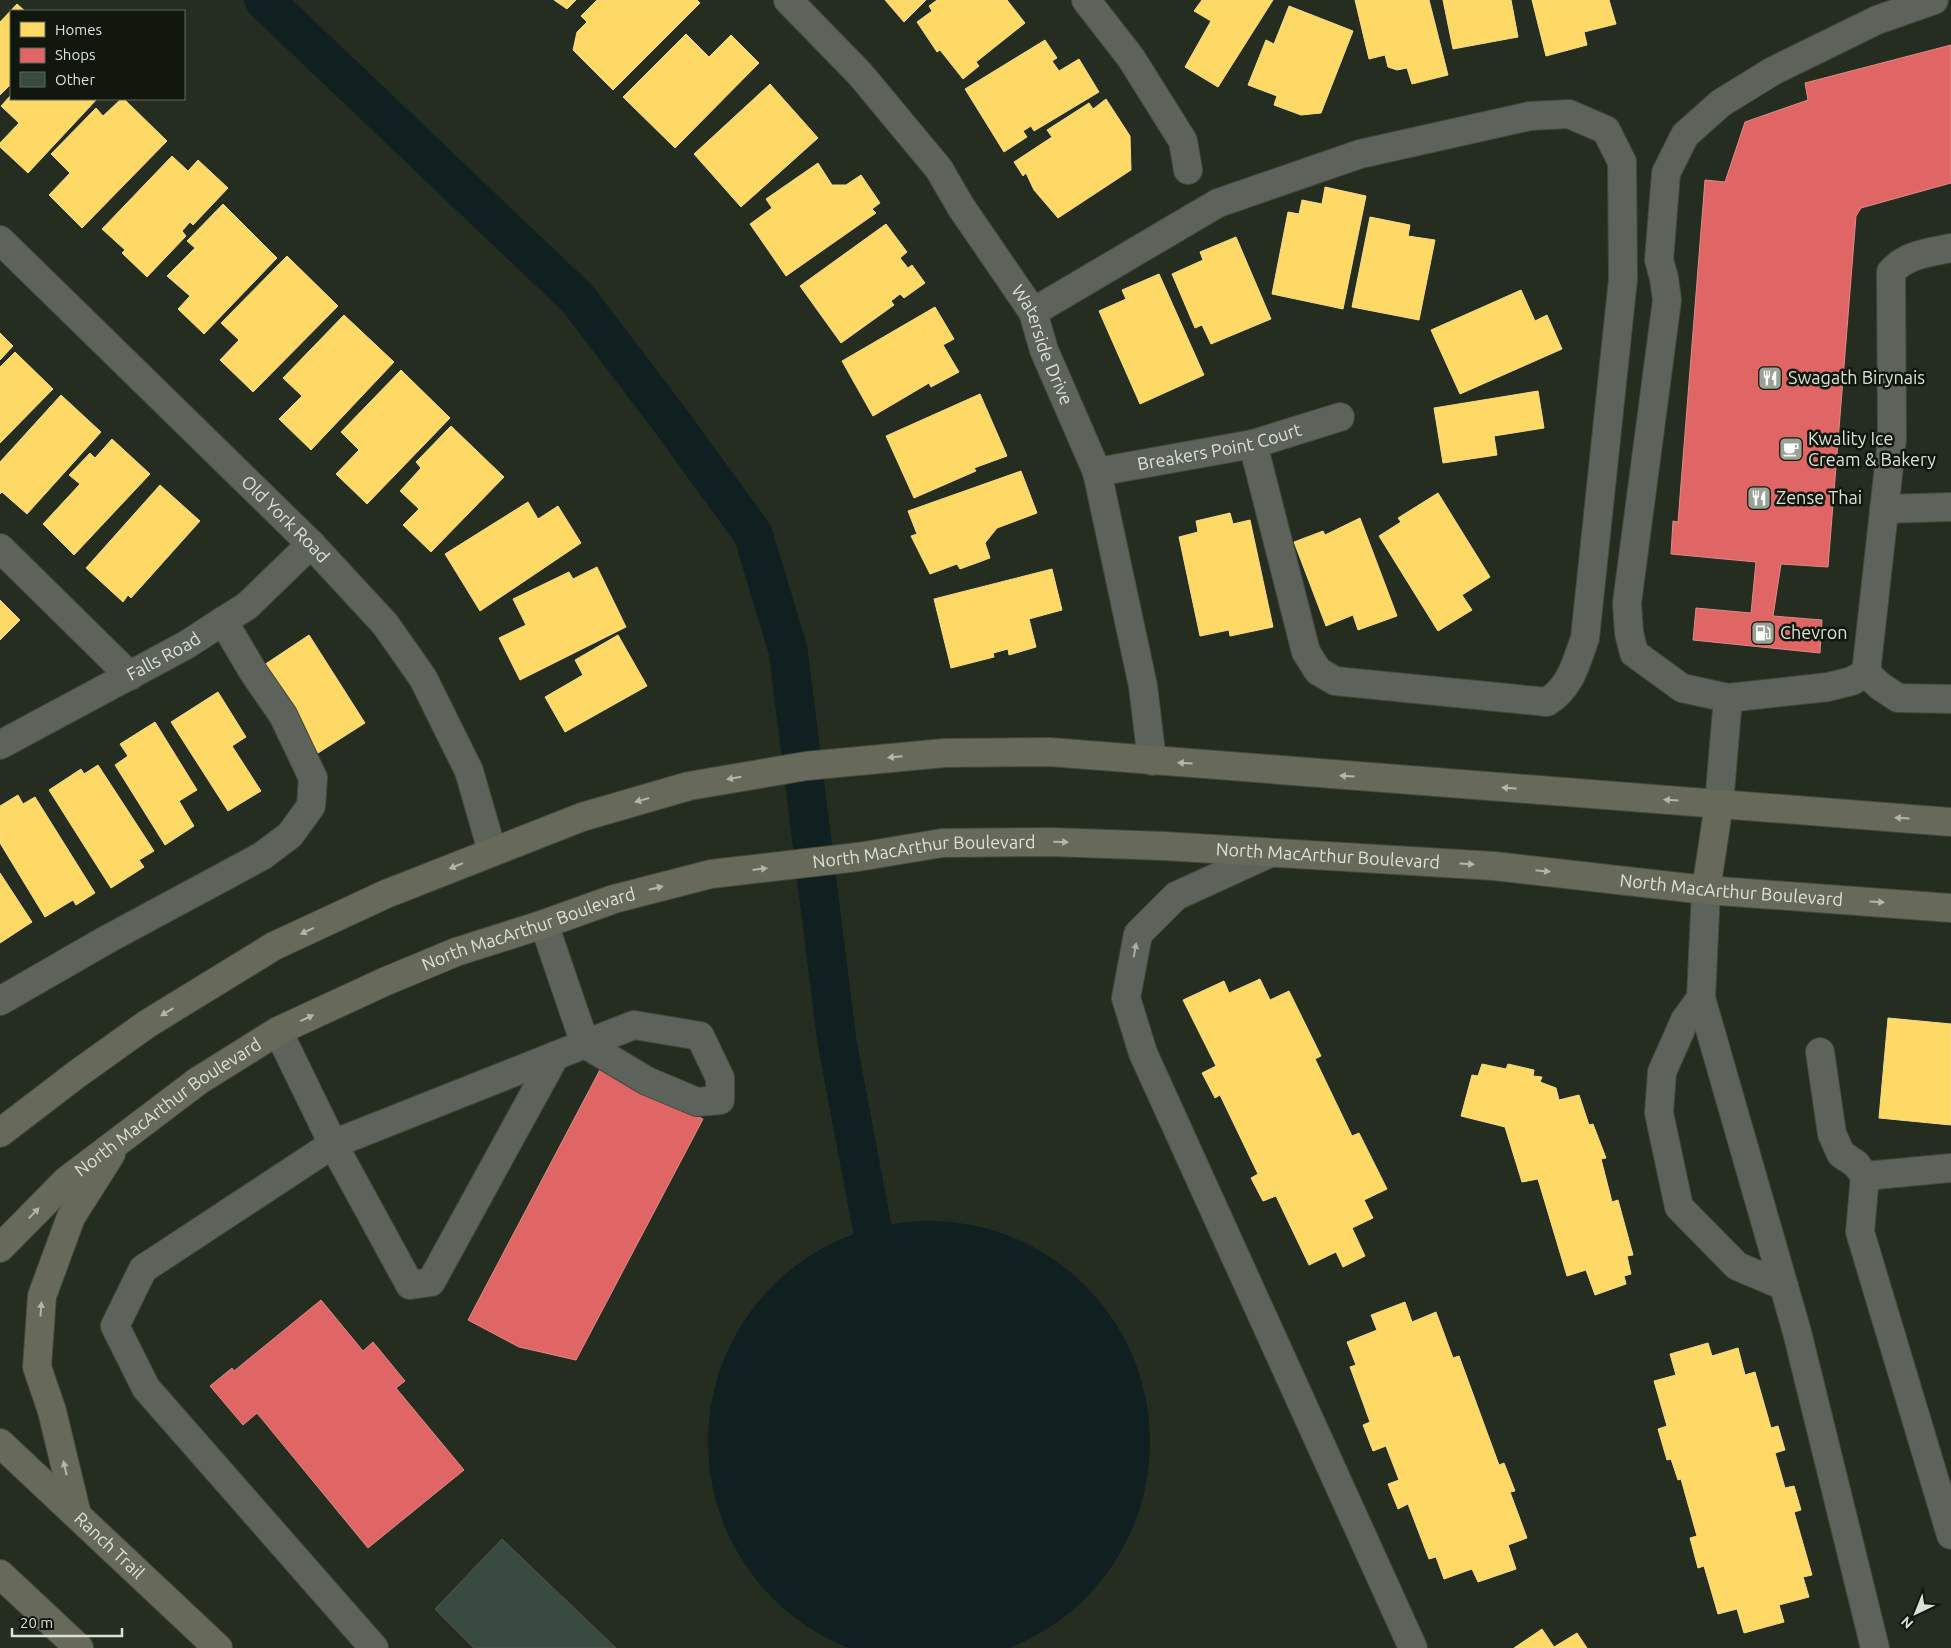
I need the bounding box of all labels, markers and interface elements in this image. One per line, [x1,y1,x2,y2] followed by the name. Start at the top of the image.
[10,10,185,100] legend
[55,21,102,38] text: Homes
[55,46,96,63] text: Shops
[55,71,95,88] text: Other
[1008,281,1078,407] street label: Waterside Drive
[1757,365,1783,391] restaurant icon: Swagath Birynais
[1788,367,1925,387] place label: Swagath Birynais
[1136,419,1304,474] street label: Breakers Point Court
[1808,428,1936,469] place label: Kwality Ice Cream & Bakery
[1778,436,1804,462] cafe icon: Kwality Ice Cream & Bakery
[238,471,334,566] street label: Old York Road
[1746,485,1772,511] restaurant icon: Zense Thai
[1776,487,1862,507] place label: Zense Thai
[1750,620,1776,646] fuel station icon: Chevron
[1780,622,1848,642] place label: Chevron
[123,627,204,684] street label: Falls Road
[887,753,903,761] one-way arrow
[1176,759,1192,767] one-way arrow
[1338,771,1354,779] one-way arrow
[726,775,742,783] one-way arrow
[1500,784,1516,792] one-way arrow
[634,796,649,804] one-way arrow
[1662,796,1678,804] one-way arrow
[1894,814,1910,822] one-way arrow
[811,831,1036,871] street label: North MacArthur Boulevard
[1215,838,1441,872] street label: North MacArthur Boulevard
[1053,839,1069,847] one-way arrow
[1460,861,1476,869] one-way arrow
[448,862,463,870] one-way arrow
[752,864,768,872] one-way arrow
[1535,868,1551,876] one-way arrow
[1619,869,1844,909] street label: North MacArthur Boulevard
[419,883,637,974] street label: North MacArthur Boulevard
[648,884,663,892] one-way arrow
[1869,899,1885,907] one-way arrow
[300,927,314,935] one-way arrow
[1132,942,1140,958] one-way arrow
[160,1008,173,1017] one-way arrow
[300,1013,314,1021] one-way arrow
[70,1033,264,1180] street label: North MacArthur Boulevard
[28,1208,40,1220] one-way arrow
[37,1301,45,1317] one-way arrow
[61,1460,69,1475] one-way arrow
[71,1508,149,1583] street label: Ranch Trail
[1891,1588,1941,1638] north arrow
[12,1606,122,1638] scale bar
[1898,1613,1916,1632] text: N
[20,1614,53,1631] text: 20 m

